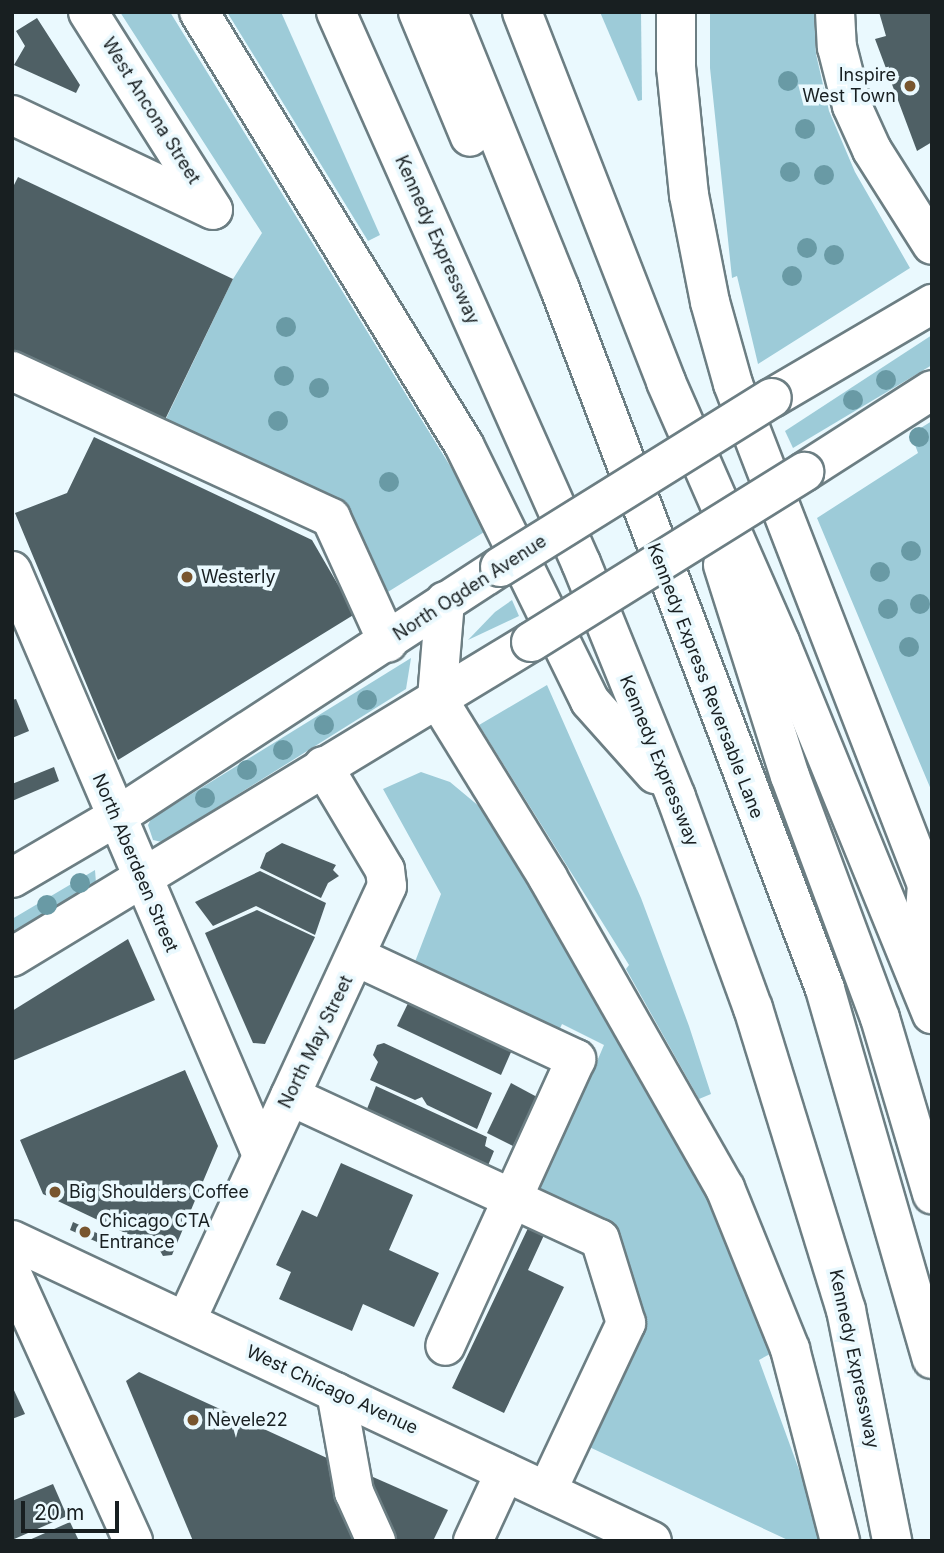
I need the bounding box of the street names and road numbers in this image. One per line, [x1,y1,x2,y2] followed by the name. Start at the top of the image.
[97,34,205,188] street label: West Ancona Street
[390,152,484,328] street label: Kennedy Expressway
[389,530,551,646] street label: North Ogden Avenue
[642,540,768,822] street label: Kennedy Express Reversable Lane
[615,672,703,850] street label: Kennedy Expressway
[88,770,182,956] street label: North Aberdeen Street
[274,972,358,1112] street label: North May Street
[824,1268,884,1450] street label: Kennedy Expressway
[243,1341,421,1439] street label: West Chicago Avenue

